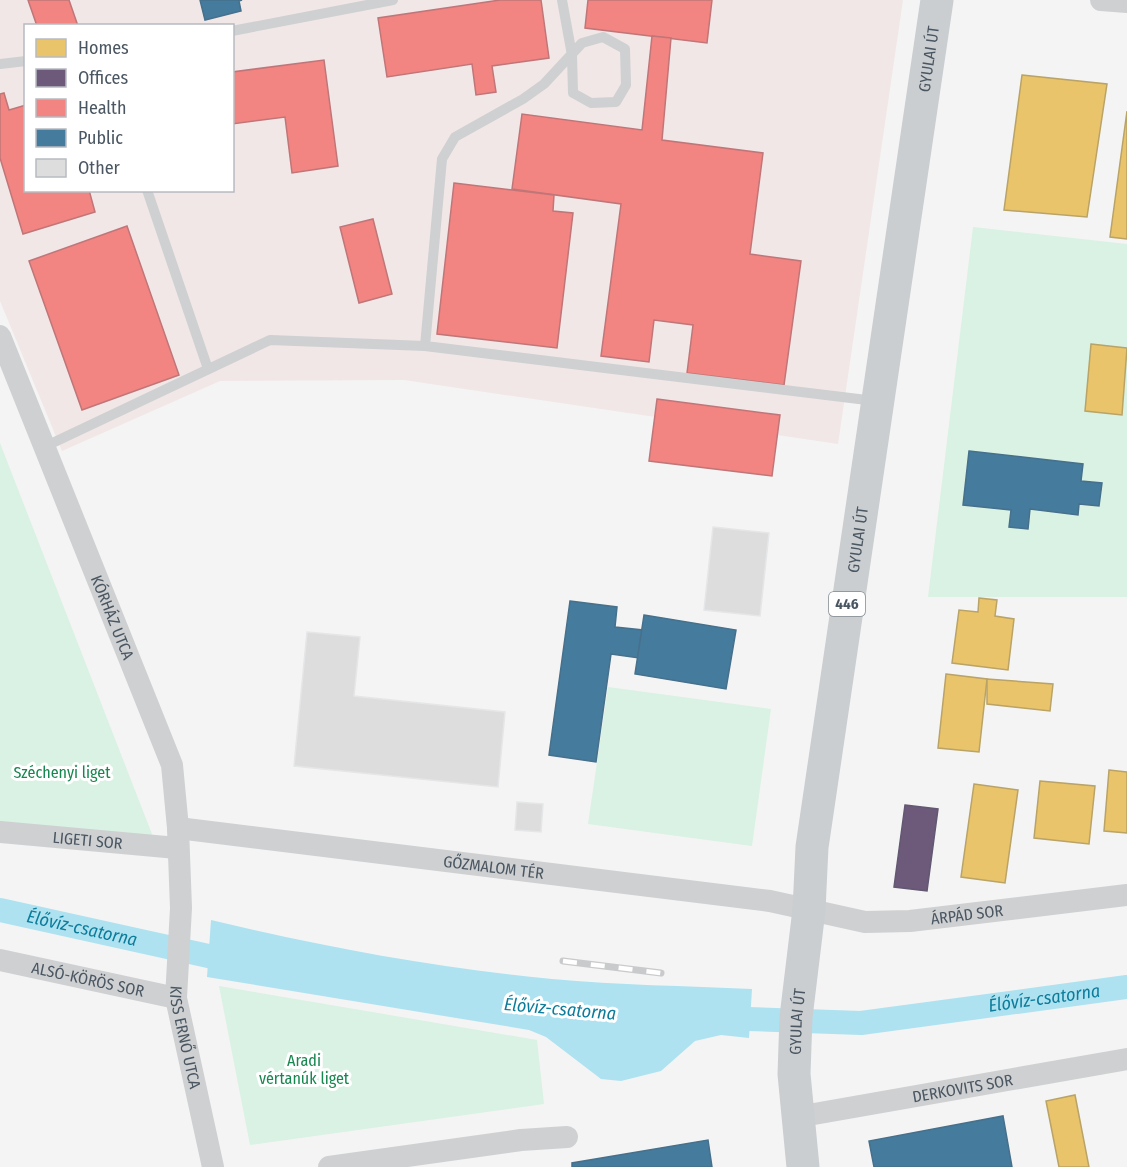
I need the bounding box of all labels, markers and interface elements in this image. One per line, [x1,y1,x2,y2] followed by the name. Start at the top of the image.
[24,24,234,192] legend
[914,24,943,93] street label: GYULAI ÚT
[78,37,129,59] text: Homes
[78,67,128,89] text: Offices
[78,97,126,119] text: Health
[78,127,123,149] text: Public
[78,157,121,179] text: Other
[843,505,872,574] street label: GYULAI ÚT
[87,572,138,663] street label: KÓRHÁZ UTCA
[829,592,865,616] road number: 446
[14,763,111,782] park label: Széchenyi liget
[52,827,124,853] street label: LIGETI SOR
[442,851,545,883] street label: GŐZMALOM TÉR
[930,900,1004,928] street label: ÁRPÁD SOR
[25,905,139,951] water label: Élővíz-csatorna
[30,958,146,1000] street label: ALSÓ-KÖRÖS SOR
[987,980,1102,1017] water label: Élővíz-csatorna
[166,985,205,1091] street label: KISS ERNŐ UTCA
[785,987,809,1055] street label: GYULAI ÚT
[503,993,617,1025] water label: Élővíz-csatorna
[259,1051,350,1088] park label: Aradi vértanúk liget
[911,1070,1014,1106] street label: DERKOVITS SOR

